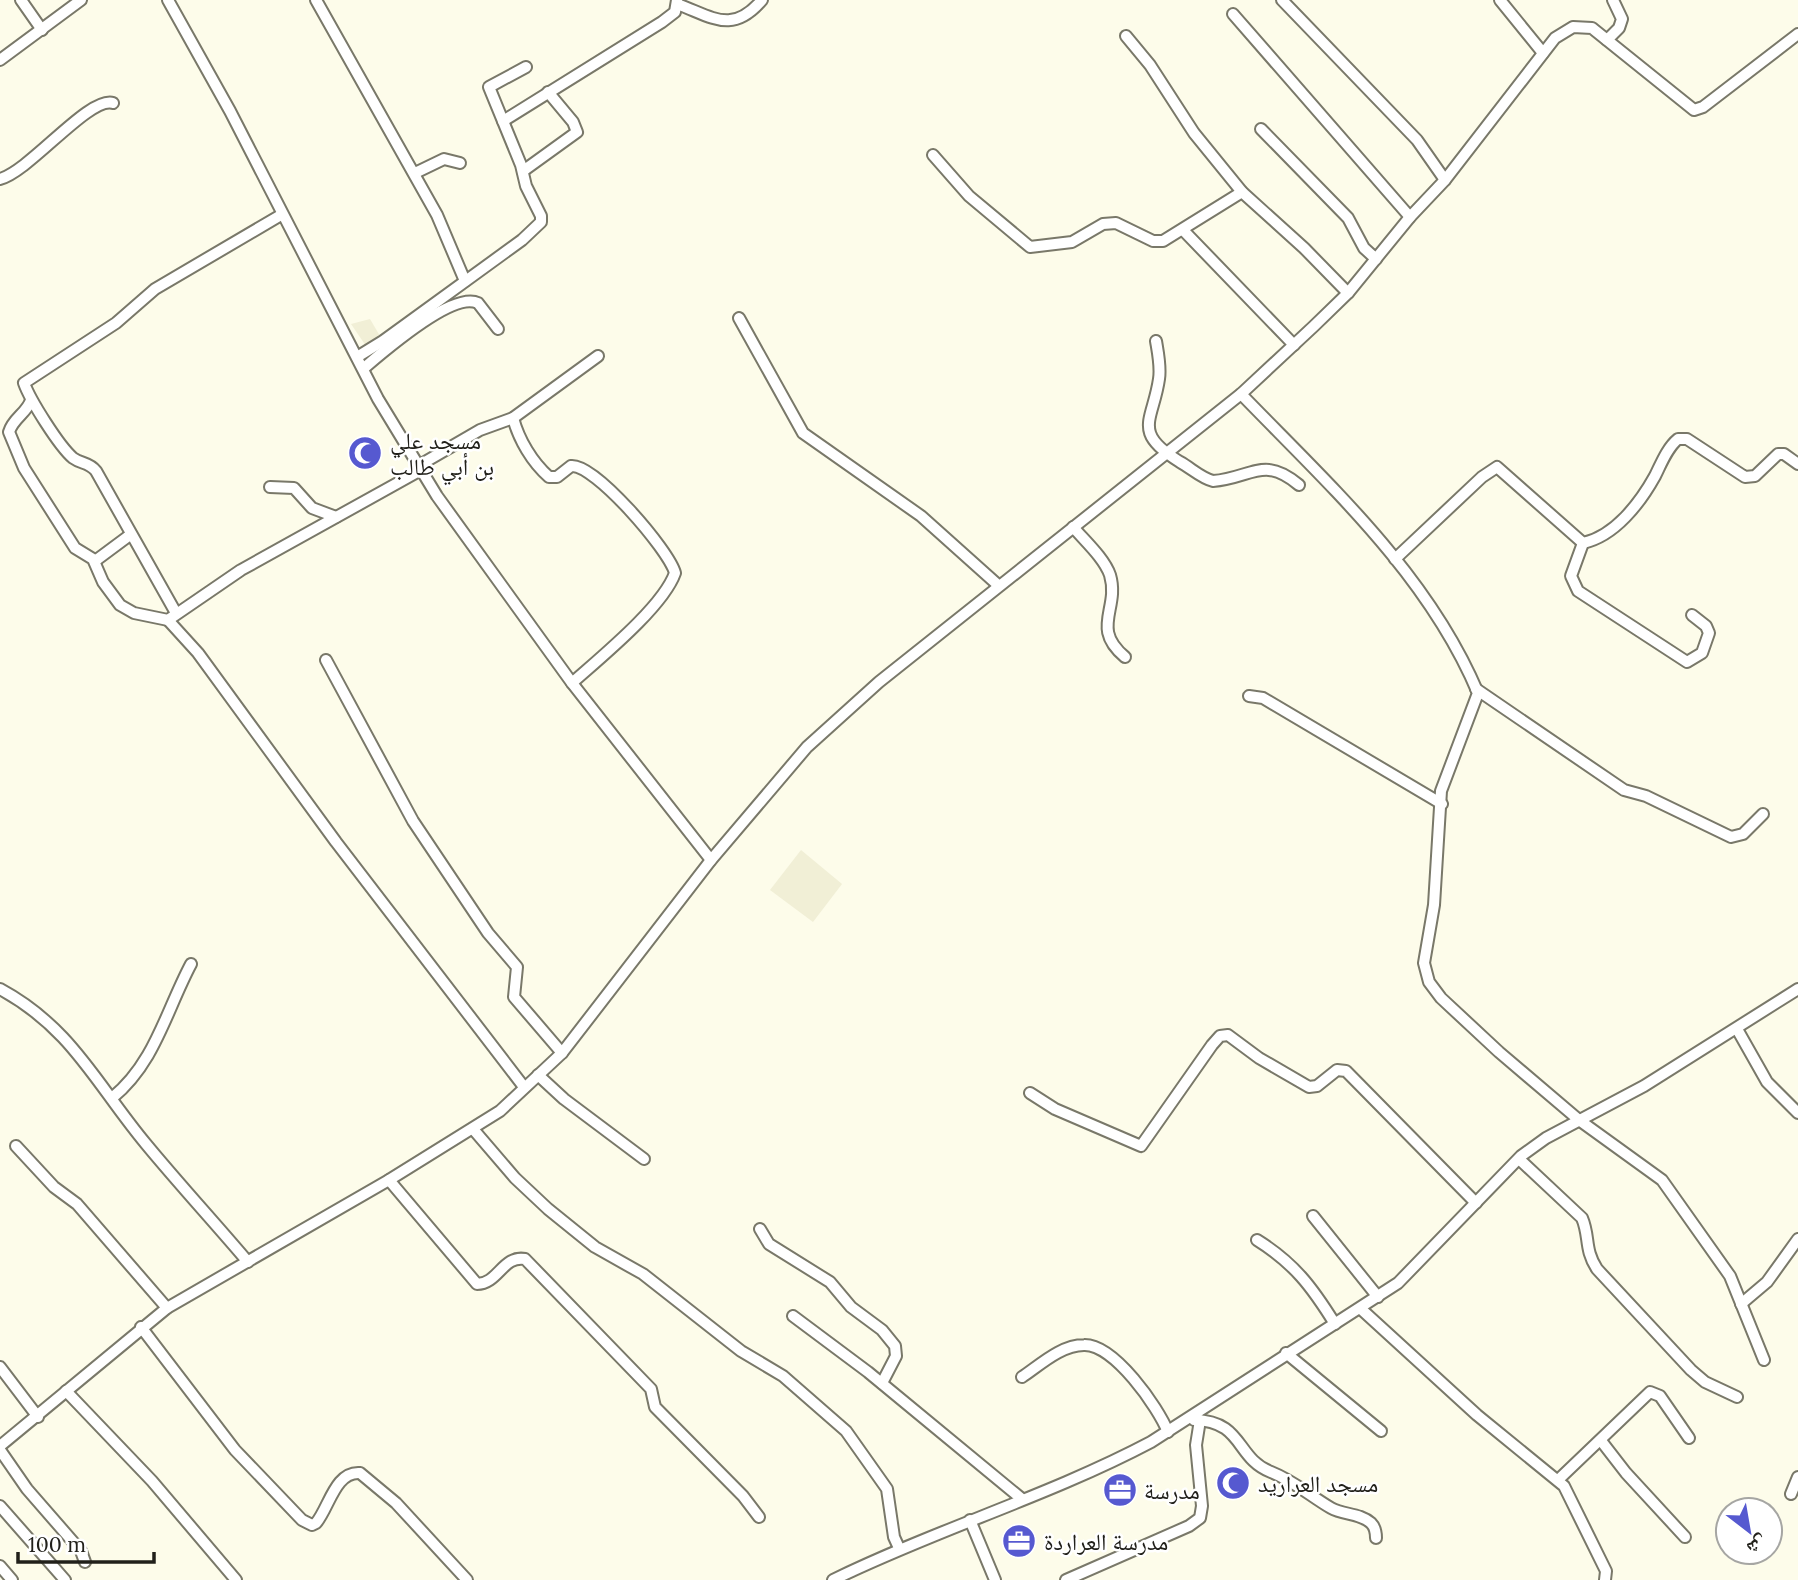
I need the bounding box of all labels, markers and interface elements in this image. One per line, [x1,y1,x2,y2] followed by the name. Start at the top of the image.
[390,426,494,485] place label: مسجد علي بن أبي طالب
[346,434,384,472] mosque icon: مسجد علي بن أبي طالب
[1214,1464,1252,1502] mosque icon: مسجد العراريد
[1258,1469,1378,1498] place label: مسجد العراريد
[1101,1471,1139,1509] office icon: مدرسة
[1144,1476,1200,1505] place label: مدرسة
[1714,1496,1784,1566] north arrow
[18,1520,154,1564] scale bar
[1000,1522,1038,1560] office icon: مدرسة العراردة
[1044,1527,1168,1556] place label: مدرسة العراردة
[1743,1530,1773,1561] text: ش
[28,1531,86,1558] text: 100 m

